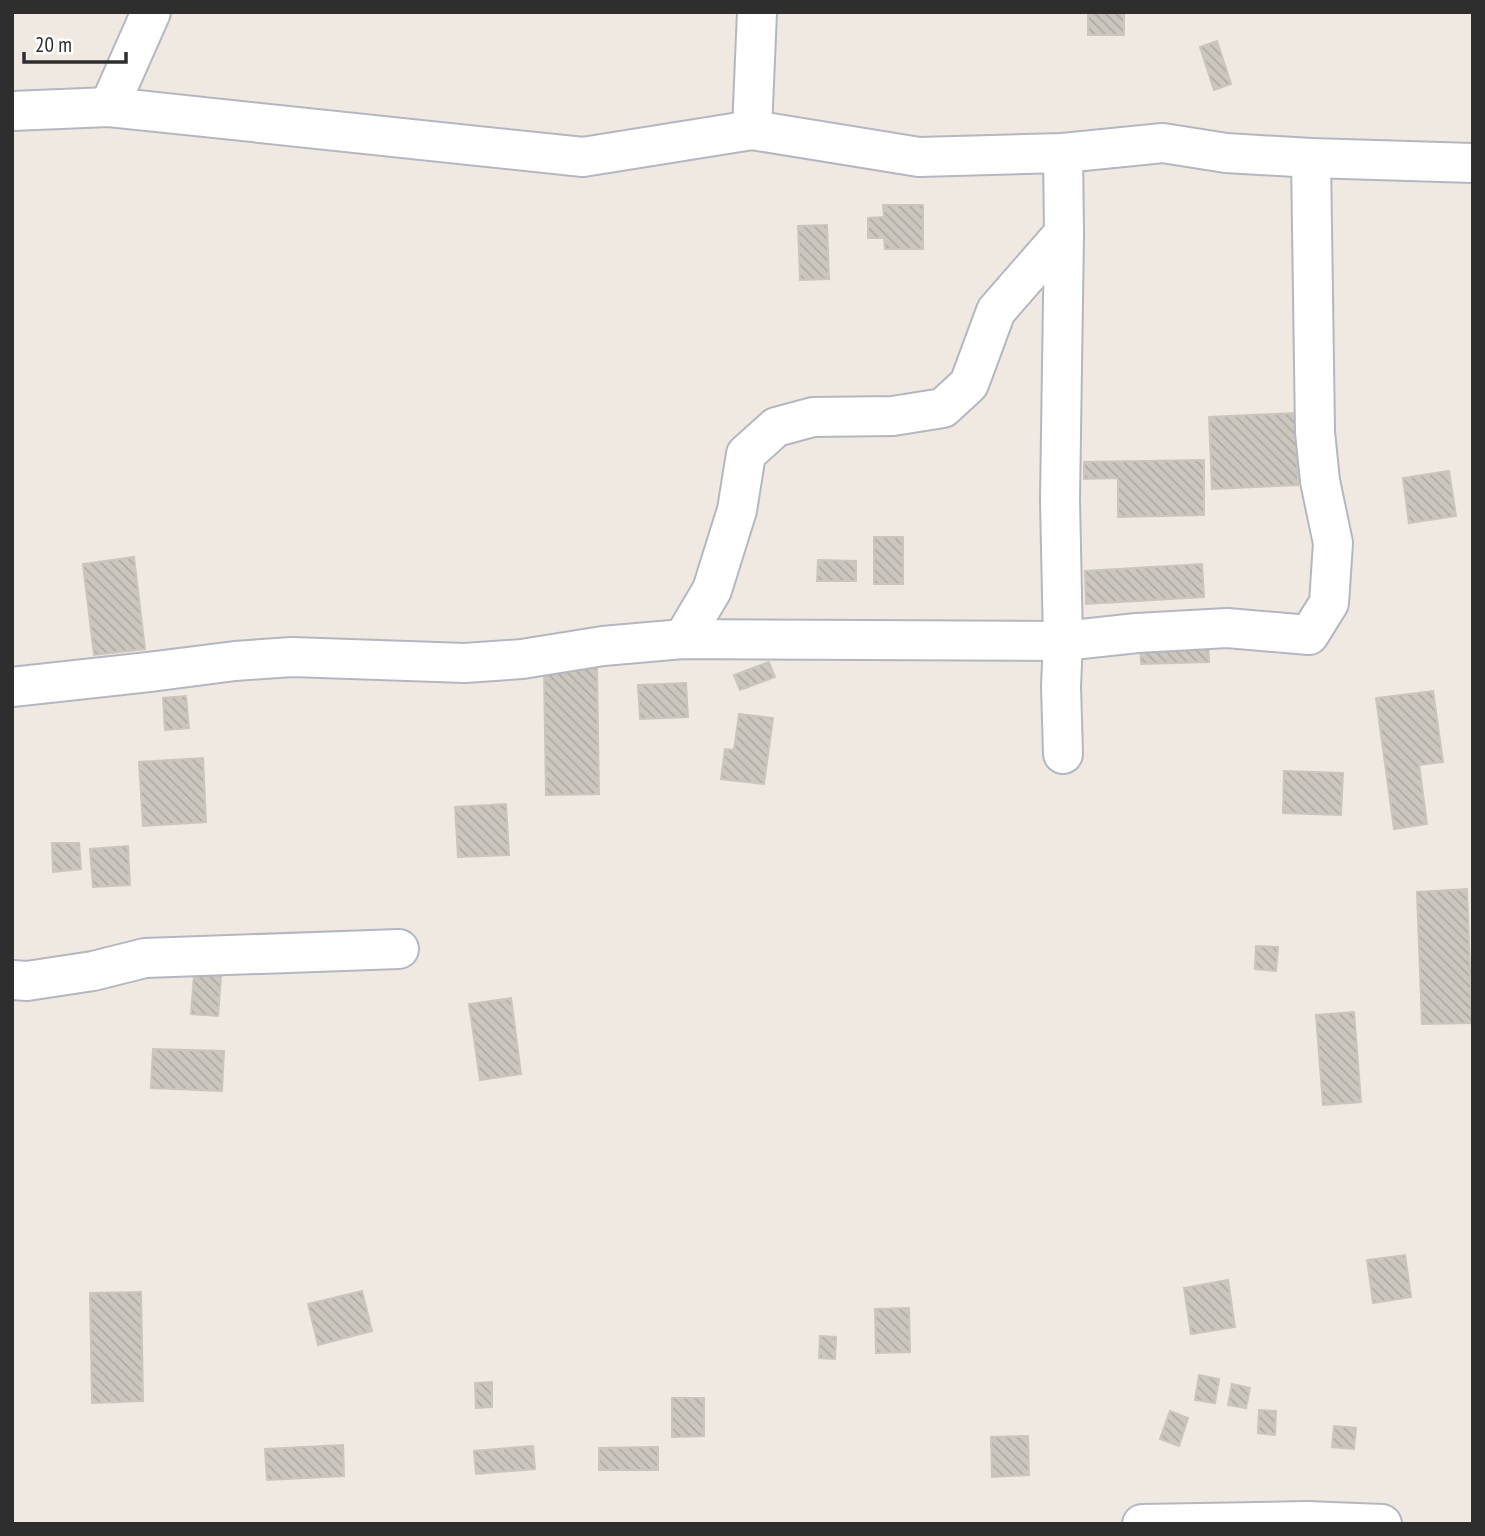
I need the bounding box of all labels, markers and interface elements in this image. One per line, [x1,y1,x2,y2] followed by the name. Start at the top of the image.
[24,21,126,65] scale bar
[35,31,72,58] text: 20 m

